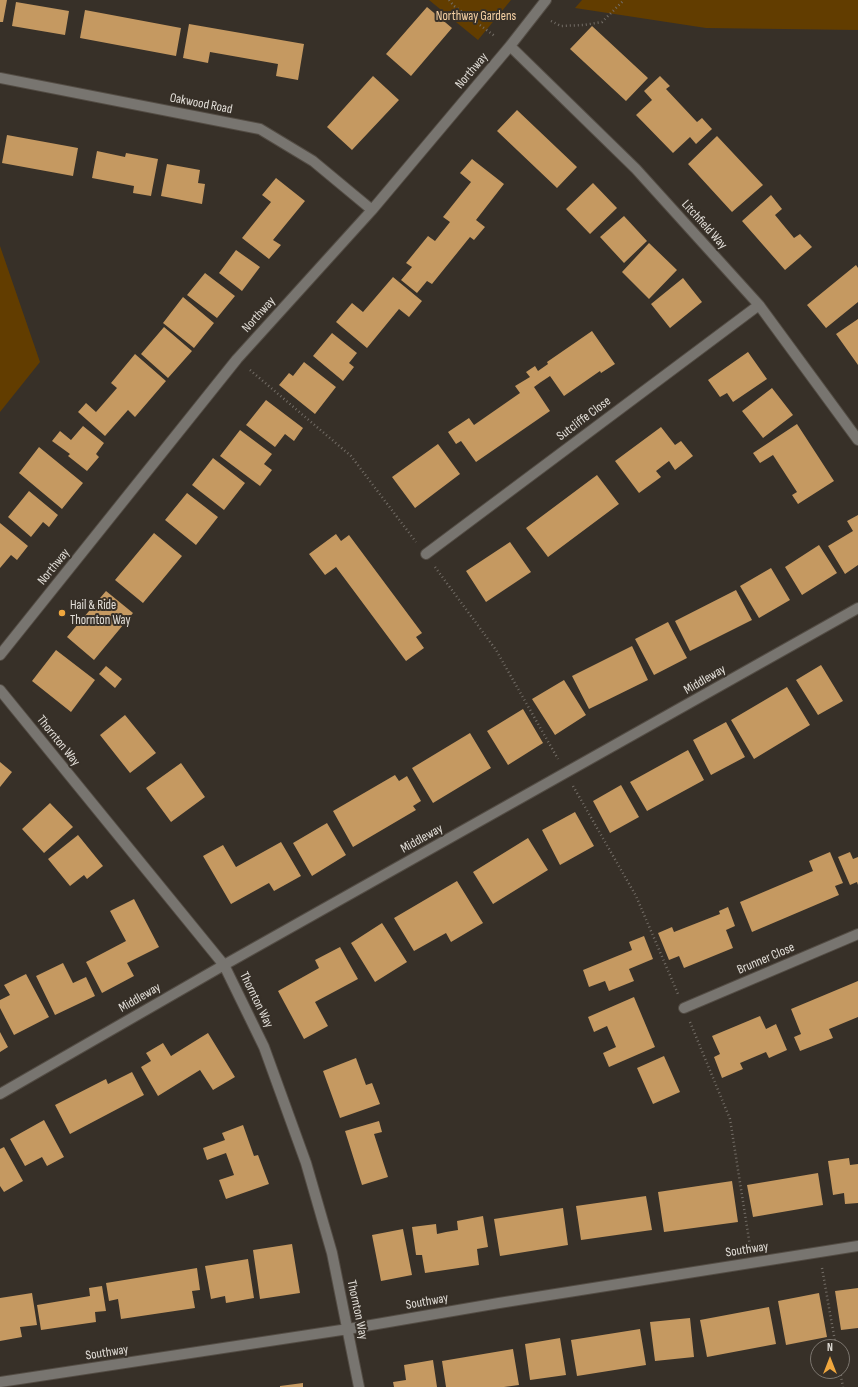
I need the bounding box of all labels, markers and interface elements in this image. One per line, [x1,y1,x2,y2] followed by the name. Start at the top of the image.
[436,9,516,25] park label: Northway Gardens
[452,50,492,92] street label: Northway
[168,90,234,118] street label: Oakwood Road
[678,197,730,253] street label: Litchfield Way
[239,294,279,336] street label: Northway
[554,394,614,444] street label: Sutcliffe Close
[35,546,73,588] street label: Northway
[70,598,130,629] place label: Hail & Ride Thornton Way
[57,608,67,618] marker: Hail & Ride Thornton Way
[681,662,729,698] street label: Middleway
[33,713,83,769] street label: Thornton Way
[398,821,446,857] street label: Middleway
[735,940,797,978] street label: Brunner Close
[236,969,276,1031] street label: Thornton Way
[116,980,164,1016] street label: Middleway
[725,1239,769,1261] street label: Southway
[343,1279,371,1341] street label: Thornton Way
[404,1291,450,1313] street label: Southway
[810,1339,850,1379] north arrow
[827,1341,833,1354] text: N
[85,1342,129,1364] street label: Southway

